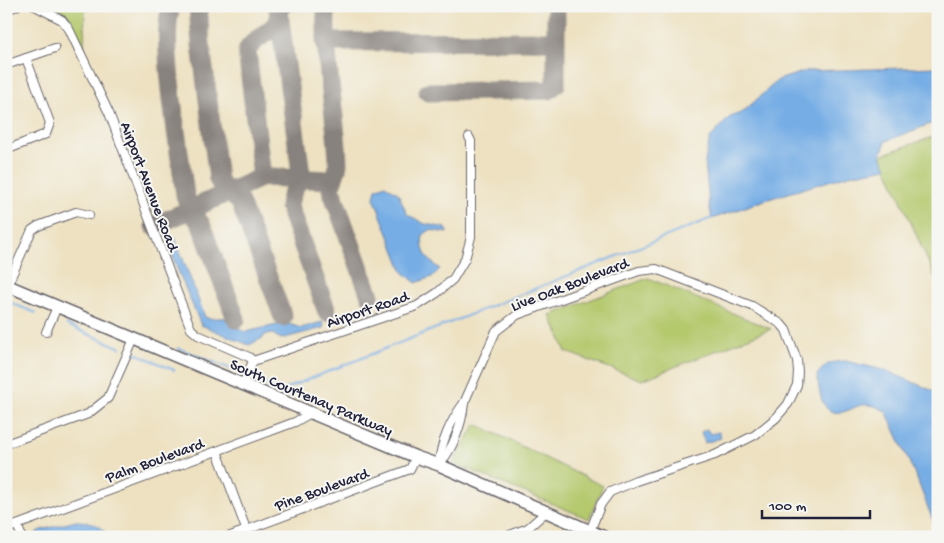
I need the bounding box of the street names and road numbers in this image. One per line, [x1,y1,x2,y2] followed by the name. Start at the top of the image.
[114,120,182,256] street label: Airport Avenue Road
[509,254,633,317] street label: Live Oak Boulevard
[325,288,413,334] street label: Airport Road
[226,356,395,442] street label: South Courtenay Parkway
[103,435,208,489] street label: Palm Boulevard
[272,465,373,517] street label: Pine Boulevard

